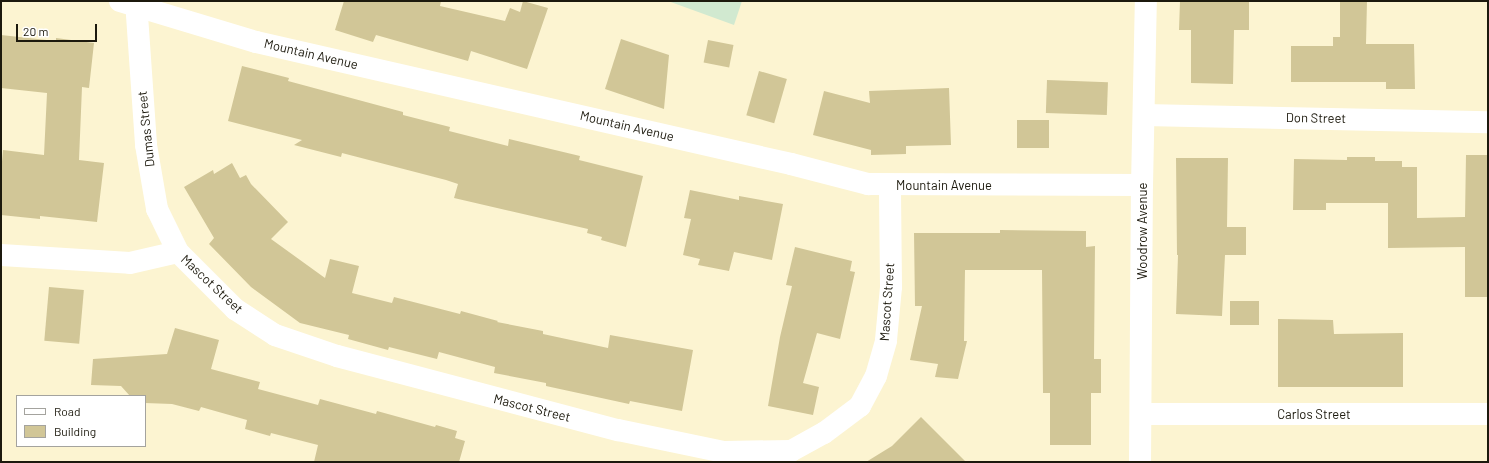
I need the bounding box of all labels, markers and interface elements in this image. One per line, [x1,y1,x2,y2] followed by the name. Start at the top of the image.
[18,16,99,42] scale bar
[23,24,49,38] text: 20 m
[262,36,360,72] street label: Mountain Avenue
[134,90,158,168] street label: Dumas Street
[578,108,676,144] street label: Mountain Avenue
[1286,110,1346,126] street label: Don Street
[896,177,992,193] street label: Mountain Avenue
[1134,183,1150,279] street label: Woodrow Avenue
[178,251,246,317] street label: Mascot Street
[876,262,898,342] street label: Mascot Street
[492,391,572,425] street label: Mascot Street
[16,395,146,447] legend
[54,404,81,418] text: Road
[1277,406,1351,422] street label: Carlos Street
[54,424,96,438] text: Building

